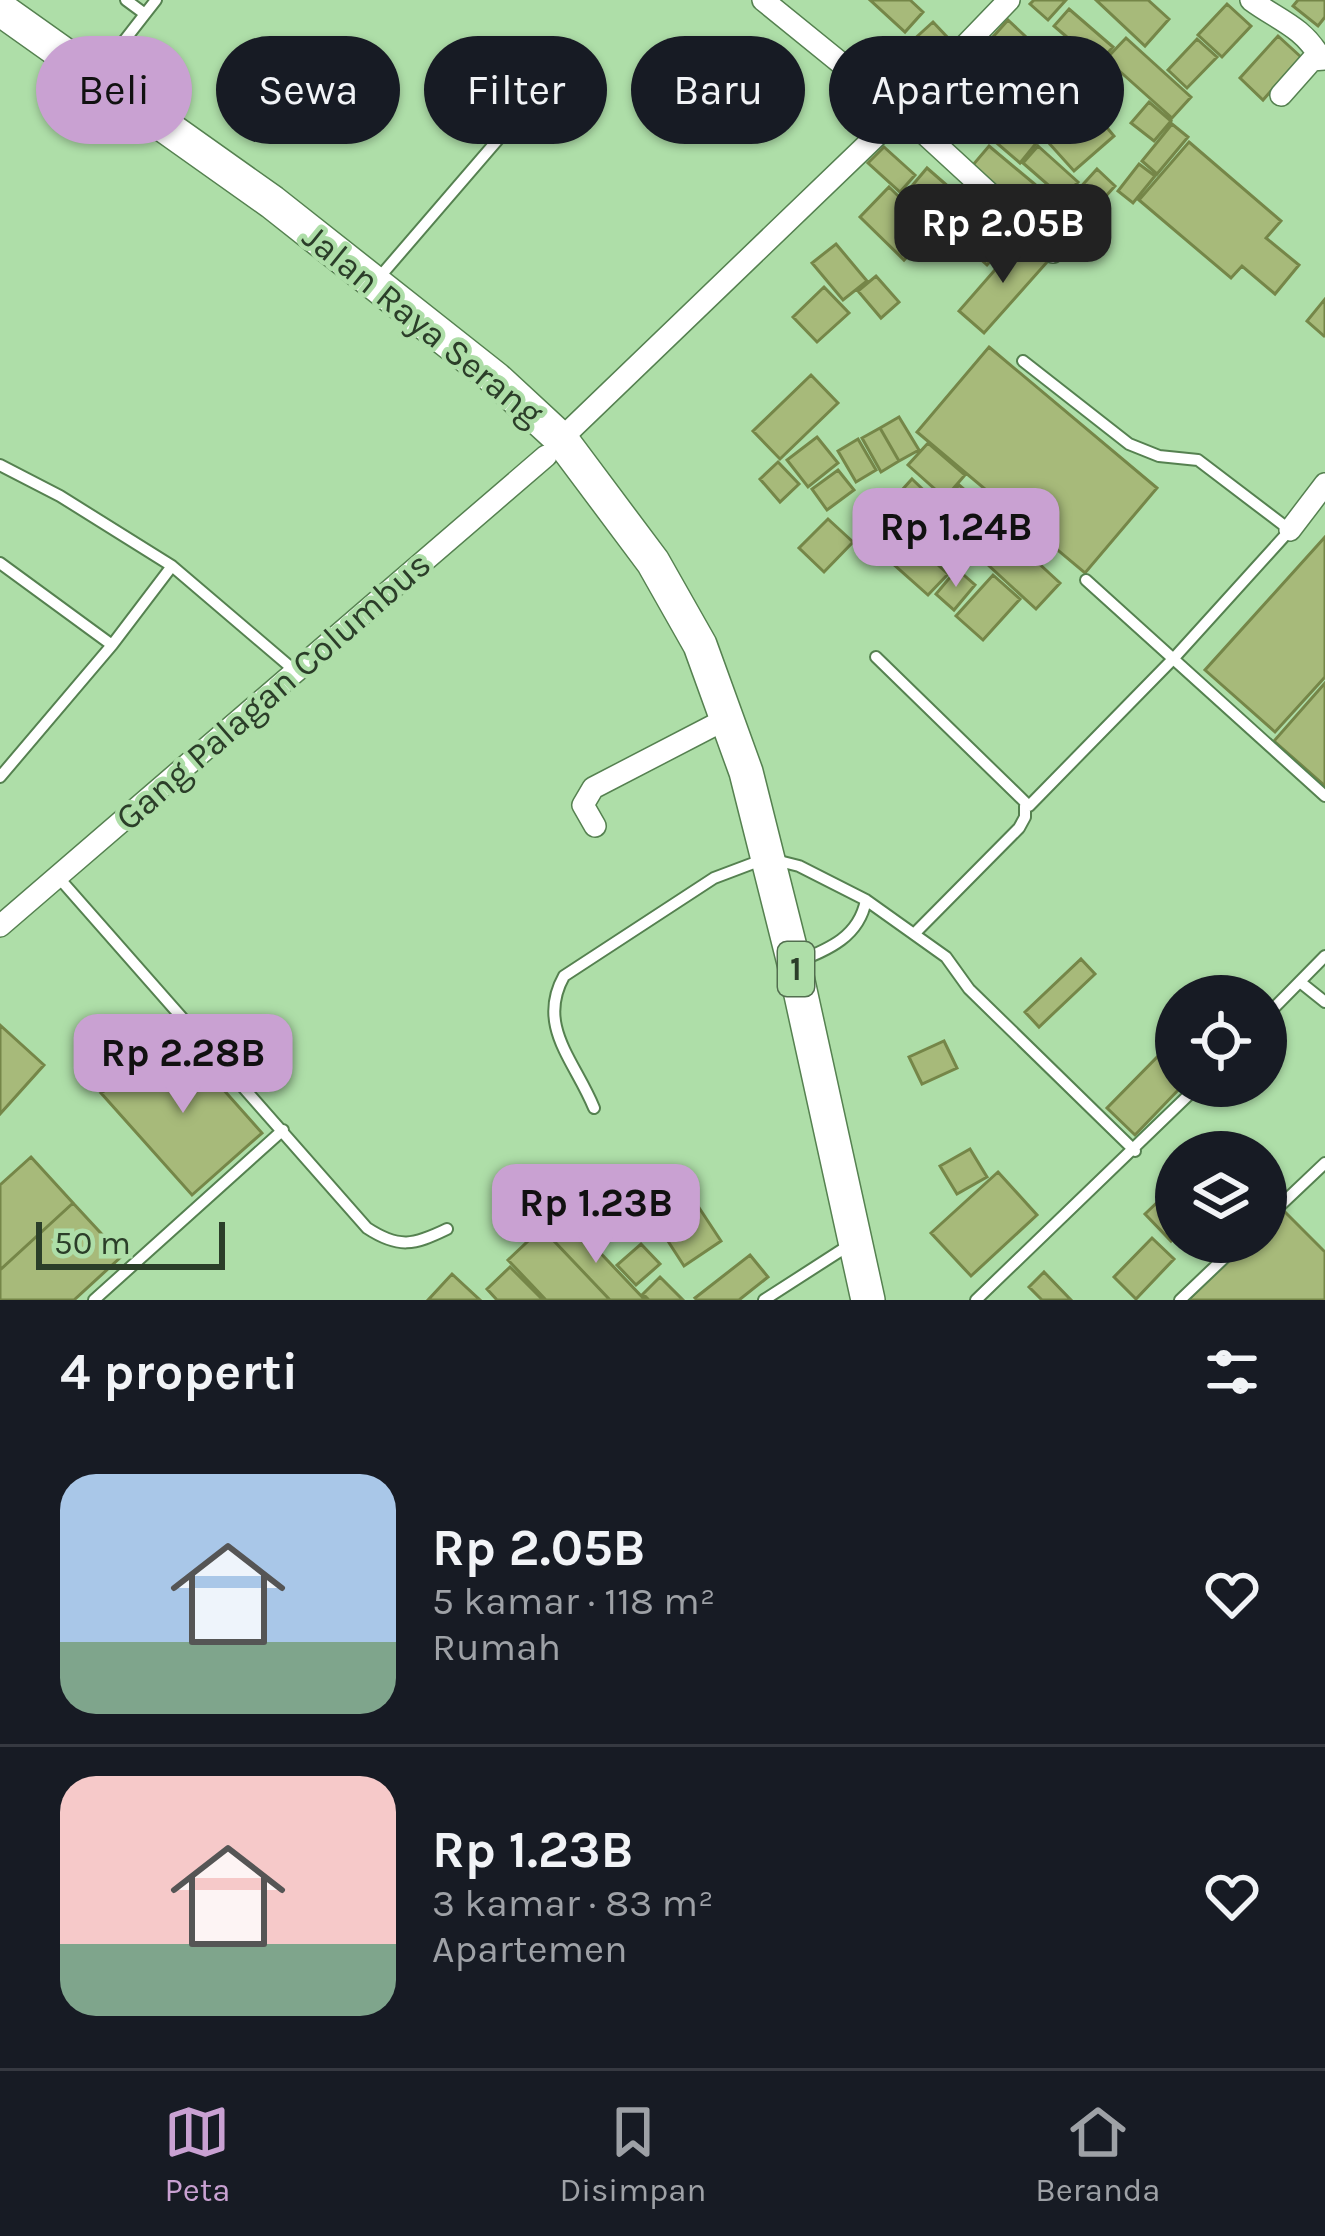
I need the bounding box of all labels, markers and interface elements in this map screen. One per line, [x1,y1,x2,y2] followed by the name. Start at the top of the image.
[36,36,192,144] chip: Beli
[216,36,400,144] chip: Sewa
[424,36,607,144] chip: Filter
[631,36,805,144] chip: Baru
[829,36,1124,144] chip: Apartemen
[879,184,1127,286] pin: Rp 2.05B
[921,200,1085,246] text: Rp 2.05B
[295,215,551,435] street label: Jalan Raya Serang
[832,488,1080,590] pin: Rp 1.24B
[879,504,1033,550] text: Rp 1.24B
[107,543,439,839] street label: Gang Palagan Columbus
[778,942,814,996] road number: 1
[1155,975,1287,1263] map controls
[1155,975,1287,1107] button: locate
[59,1014,307,1116] pin: Rp 2.28B
[101,1030,265,1076] text: Rp 2.28B
[1155,1131,1287,1263] button: layers
[472,1164,720,1266] pin: Rp 1.23B
[519,1180,673,1226] text: Rp 1.23B
[36,1216,225,1269] scale bar
[54,1224,131,1262] text: 50 m
[1199,1339,1265,1405] icon: filters
[60,1342,298,1402] text: 4 properti
[432,1518,646,1578] text: Rp 2.05B
[156,1522,300,1666] icon: home
[1199,1561,1265,1627] icon: heart
[432,1578,715,1624] text: 5 kamar · 118 m²
[432,1624,561,1670] text: Rumah
[432,1820,634,1880] text: Rp 1.23B
[156,1824,300,1968] icon: home
[1199,1863,1265,1929] icon: heart
[432,1880,714,1926] text: 3 kamar · 83 m²
[432,1926,628,1972] text: Apartemen
[164,2099,230,2209] tab: Peta
[559,2099,706,2209] tab: Disimpan
[1035,2099,1161,2209] tab: Beranda

